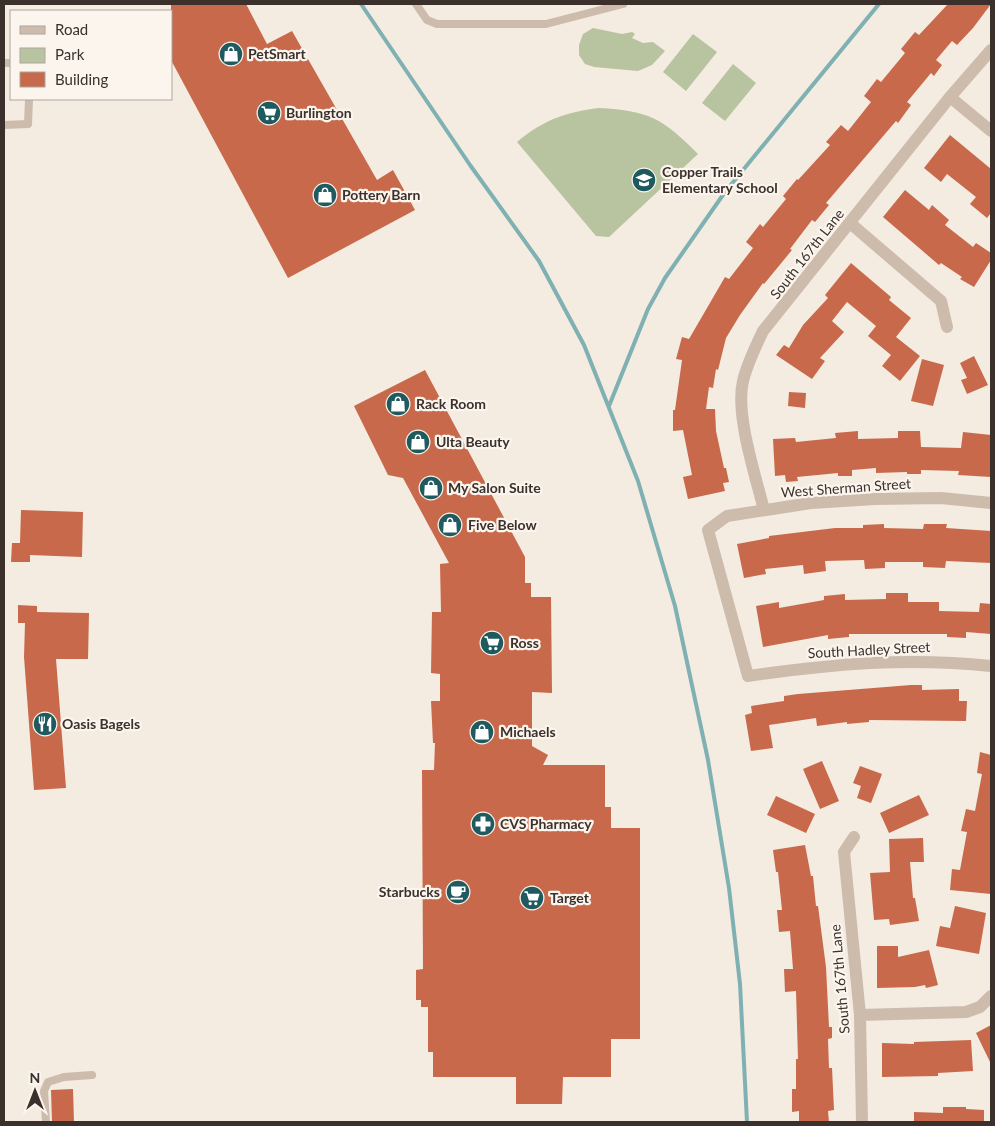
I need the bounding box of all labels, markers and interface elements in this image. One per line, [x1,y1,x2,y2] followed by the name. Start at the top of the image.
[10,10,172,100] legend
[55,20,88,38] text: Road
[218,41,244,67] shop icon: PetSmart
[55,45,85,63] text: Park
[248,45,307,62] place label: PetSmart
[55,70,108,88] text: Building
[256,100,282,126] supermarket icon: Burlington
[286,104,352,121] place label: Burlington
[662,163,778,196] place label: Copper Trails Elementary School
[631,167,657,193] school or university icon: Copper Trails Elementary School
[312,182,338,208] shop icon: Pottery Barn
[342,186,421,203] place label: Pottery Barn
[766,205,847,302] street label: South 167th Lane
[385,391,411,417] shop icon: Rack Room
[416,395,486,412] place label: Rack Room
[405,429,431,455] shop icon: Ulta Beauty
[436,433,510,450] place label: Ulta Beauty
[780,474,912,501] street label: West Sherman Street
[418,475,444,501] shop icon: My Salon Suite
[448,479,541,496] place label: My Salon Suite
[437,512,463,538] shop icon: Five Below
[468,516,538,533] place label: Five Below
[479,630,505,656] supermarket icon: Ross
[510,634,539,651] place label: Ross
[807,638,931,661] street label: South Hadley Street
[32,711,58,737] restaurant icon: Oasis Bagels
[62,715,140,732] place label: Oasis Bagels
[469,719,495,745] shop icon: Michaels
[500,723,556,740] place label: Michaels
[470,811,496,837] pharmacy icon: CVS Pharmacy
[500,815,592,832] place label: CVS Pharmacy
[445,879,471,905] cafe icon: Starbucks
[379,883,440,900] place label: Starbucks
[519,885,545,911] supermarket icon: Target
[550,889,590,906] place label: Target
[826,924,853,1034] street label: South 167th Lane
[10,1066,60,1116] north arrow
[30,1069,40,1086] text: N

